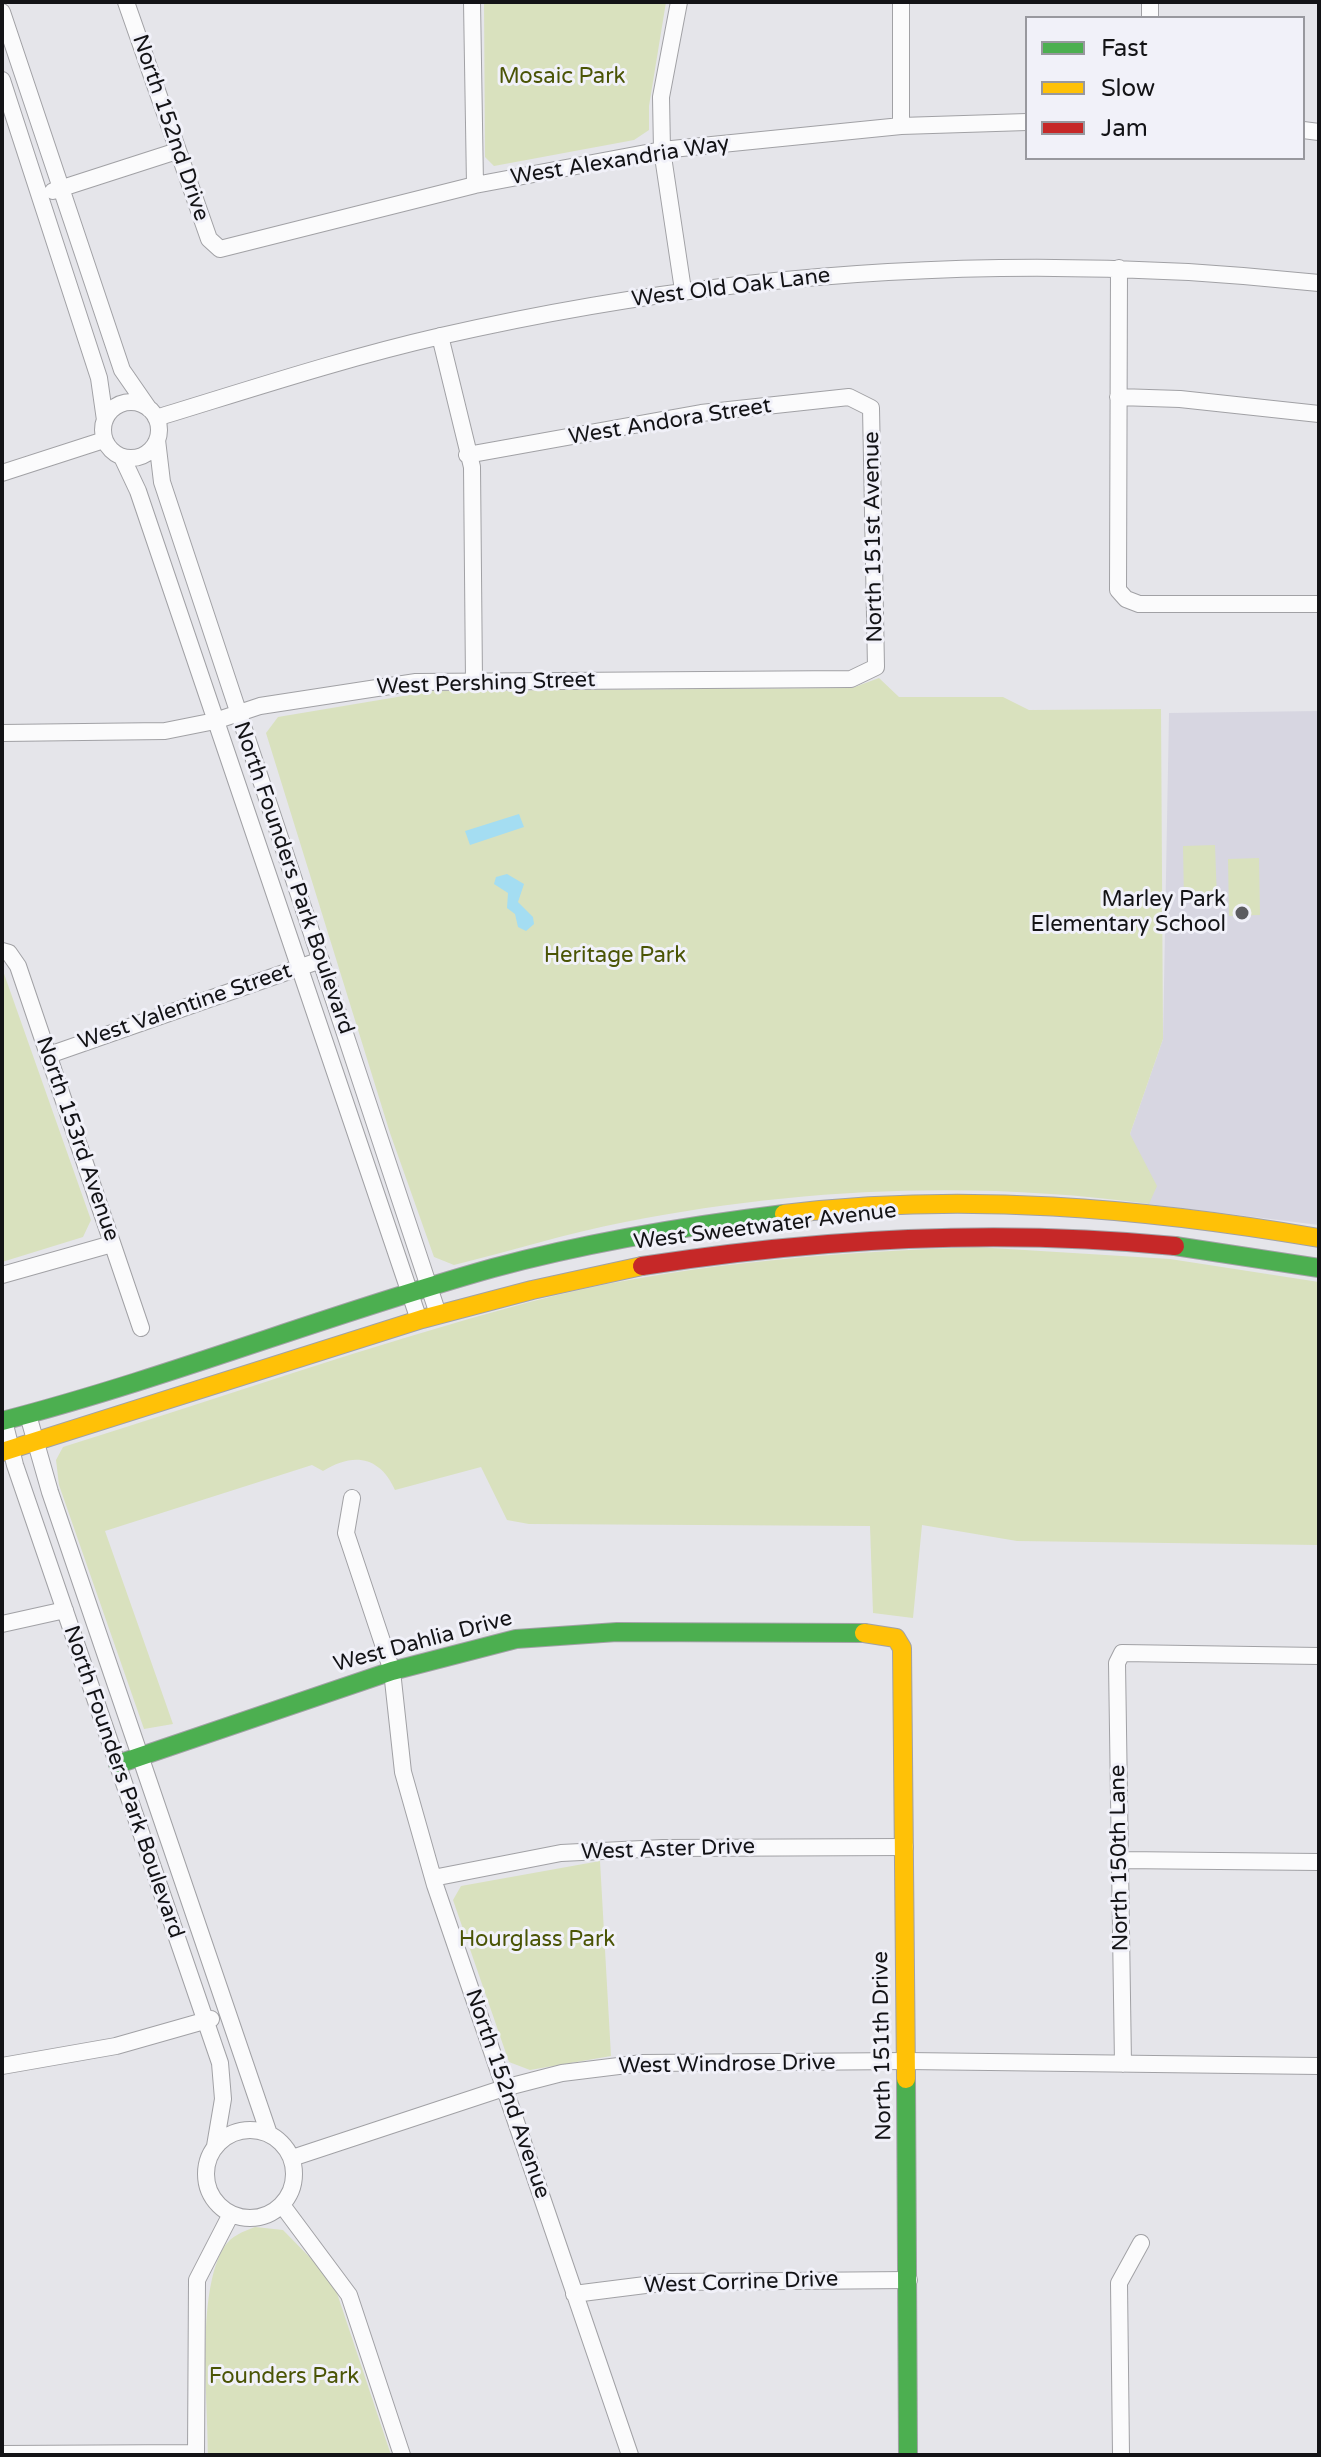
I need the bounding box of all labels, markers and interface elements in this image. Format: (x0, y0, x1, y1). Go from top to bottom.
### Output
legend (1025, 16, 1305, 160)
street label: North 152nd Drive (126, 31, 214, 225)
text: Fast (1101, 34, 1148, 63)
park label: Mosaic Park (498, 64, 626, 90)
text: Slow (1101, 74, 1155, 103)
text: Jam (1101, 114, 1148, 143)
street label: West Alexandria Way (509, 131, 731, 191)
street label: West Old Oak Lane (630, 263, 832, 313)
street label: West Andora Street (567, 393, 773, 451)
street label: North 151st Avenue (859, 431, 889, 643)
street label: West Pershing Street (376, 667, 596, 701)
street label: North Founders Park Boulevard (227, 718, 359, 1038)
place label: Marley Park Elementary School (1031, 887, 1226, 938)
marker: Marley Park Elementary School (1233, 904, 1251, 922)
park label: Heritage Park (544, 943, 686, 969)
street label: West Valentine Street (75, 958, 295, 1056)
street label: North 153rd Avenue (30, 1033, 124, 1245)
street label: West Sweetwater Avenue (632, 1198, 898, 1256)
street label: West Dahlia Drive (331, 1605, 515, 1679)
street label: North Founders Park Boulevard (57, 1622, 189, 1942)
street label: North 150th Lane (1105, 1765, 1135, 1951)
street label: West Aster Drive (580, 1834, 756, 1866)
park label: Hourglass Park (459, 1927, 615, 1953)
street label: North 151th Drive (868, 1951, 898, 2141)
street label: North 152nd Avenue (459, 1986, 555, 2202)
street label: West Windrose Drive (618, 2050, 836, 2080)
street label: West Corrine Drive (643, 2266, 839, 2300)
park label: Founders Park (209, 2364, 359, 2390)

